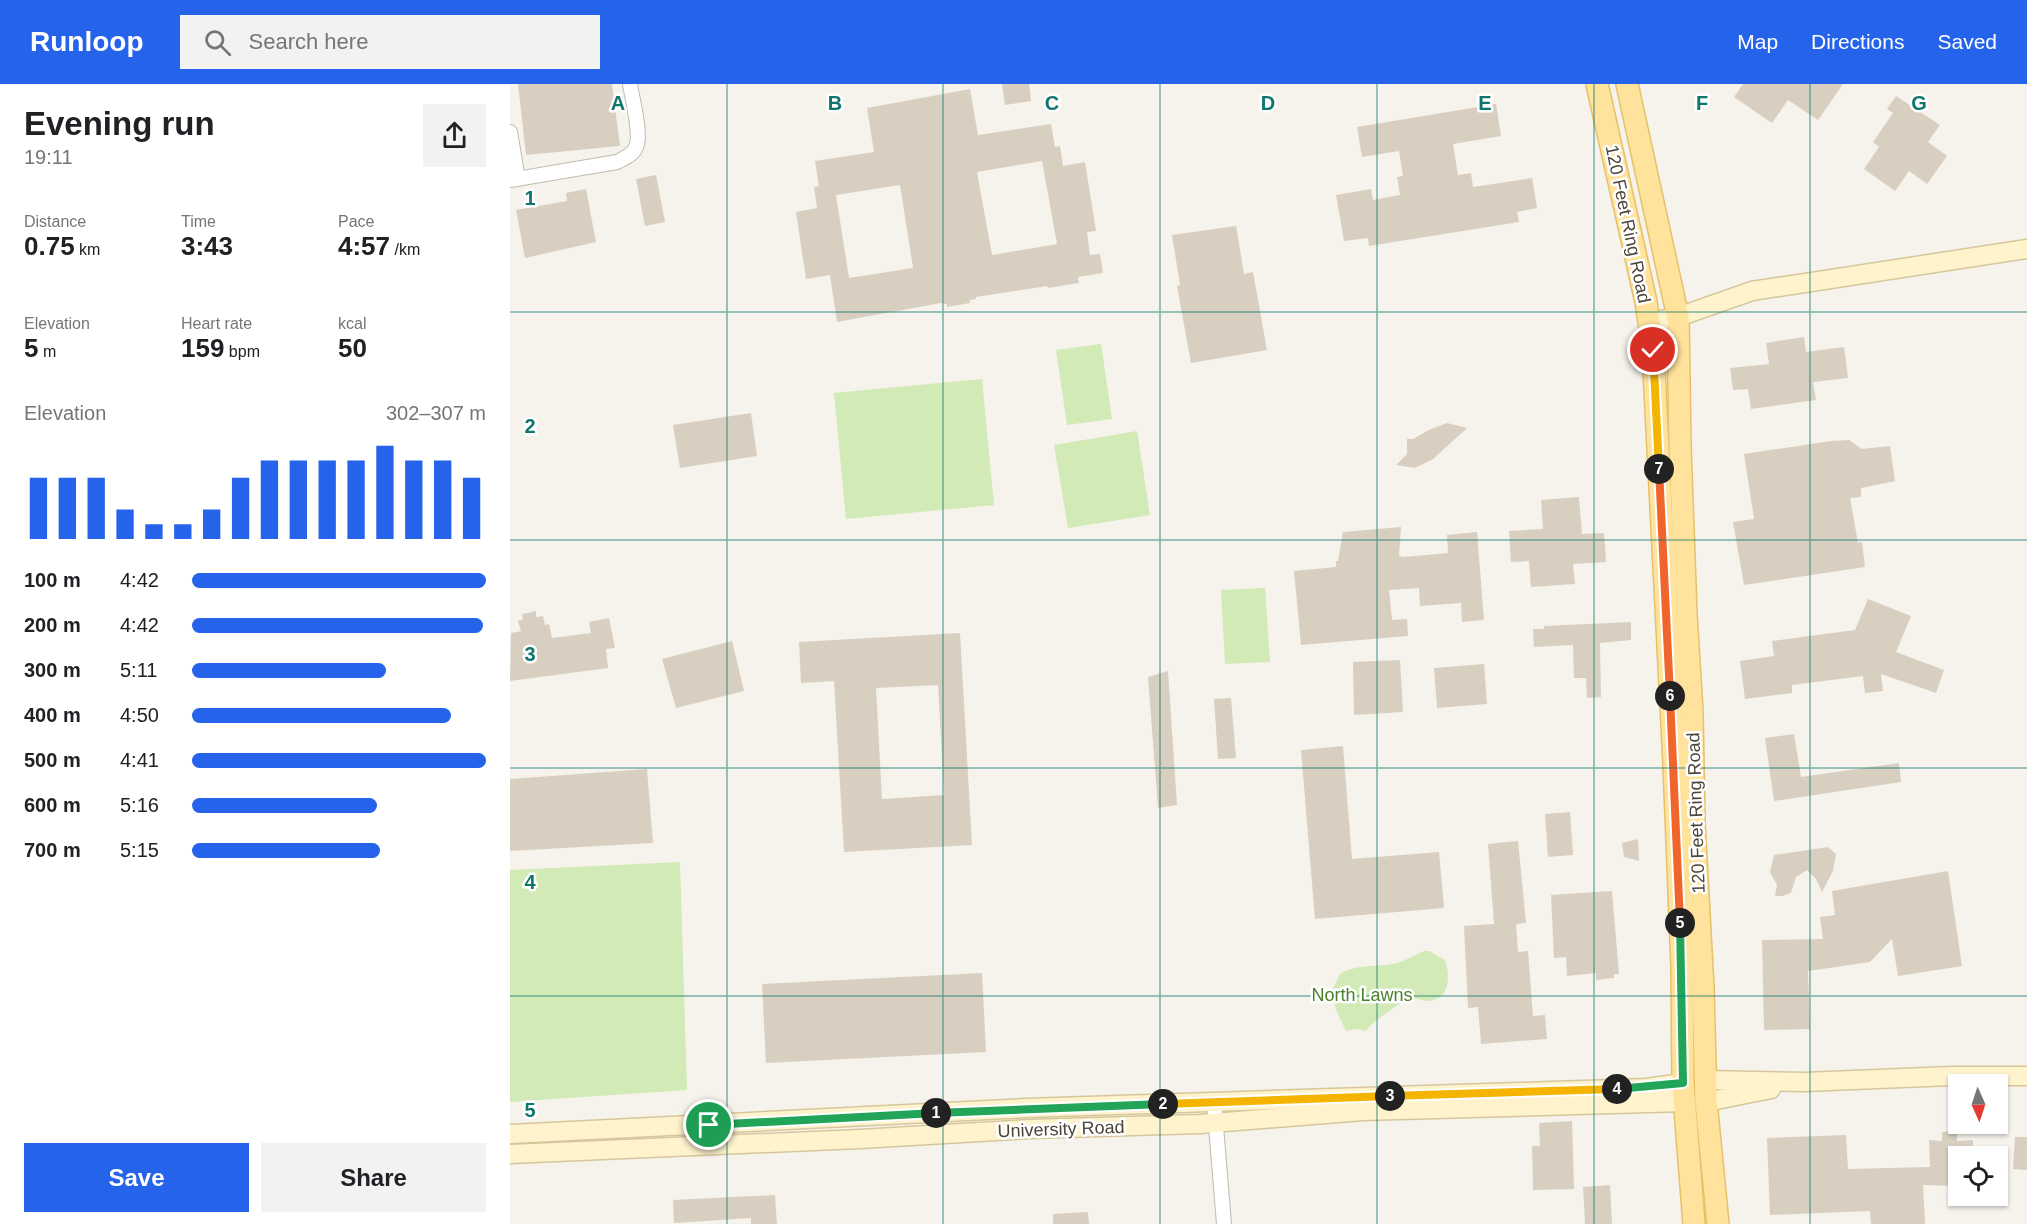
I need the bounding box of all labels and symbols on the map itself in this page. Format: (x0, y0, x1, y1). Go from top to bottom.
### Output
text: A (611, 92, 625, 114)
text: B (828, 92, 842, 114)
text: C (1045, 92, 1059, 114)
text: D (1261, 92, 1275, 114)
text: E (1478, 92, 1492, 114)
text: F (1696, 92, 1708, 114)
text: G (1911, 92, 1927, 114)
street label: 120 Feet Ring Road (1601, 143, 1655, 305)
text: 1 (524, 187, 536, 209)
pin (1627, 324, 1678, 375)
text: 2 (524, 415, 536, 437)
pin: 7 (1644, 454, 1674, 484)
text: 3 (524, 643, 536, 665)
pin: 6 (1655, 681, 1685, 711)
street label: 120 Feet Ring Road (1683, 732, 1709, 894)
text: 4 (524, 871, 536, 893)
pin: 5 (1665, 908, 1695, 938)
park label: North Lawns (1311, 985, 1413, 1005)
pin: 4 (1602, 1074, 1632, 1104)
north arrow (1948, 1074, 2008, 1134)
pin: 3 (1375, 1081, 1405, 1111)
pin: 2 (1148, 1089, 1178, 1119)
pin: 1 (921, 1098, 951, 1128)
text: 5 (524, 1099, 536, 1121)
pin (683, 1099, 734, 1150)
street label: University Road (997, 1117, 1125, 1141)

